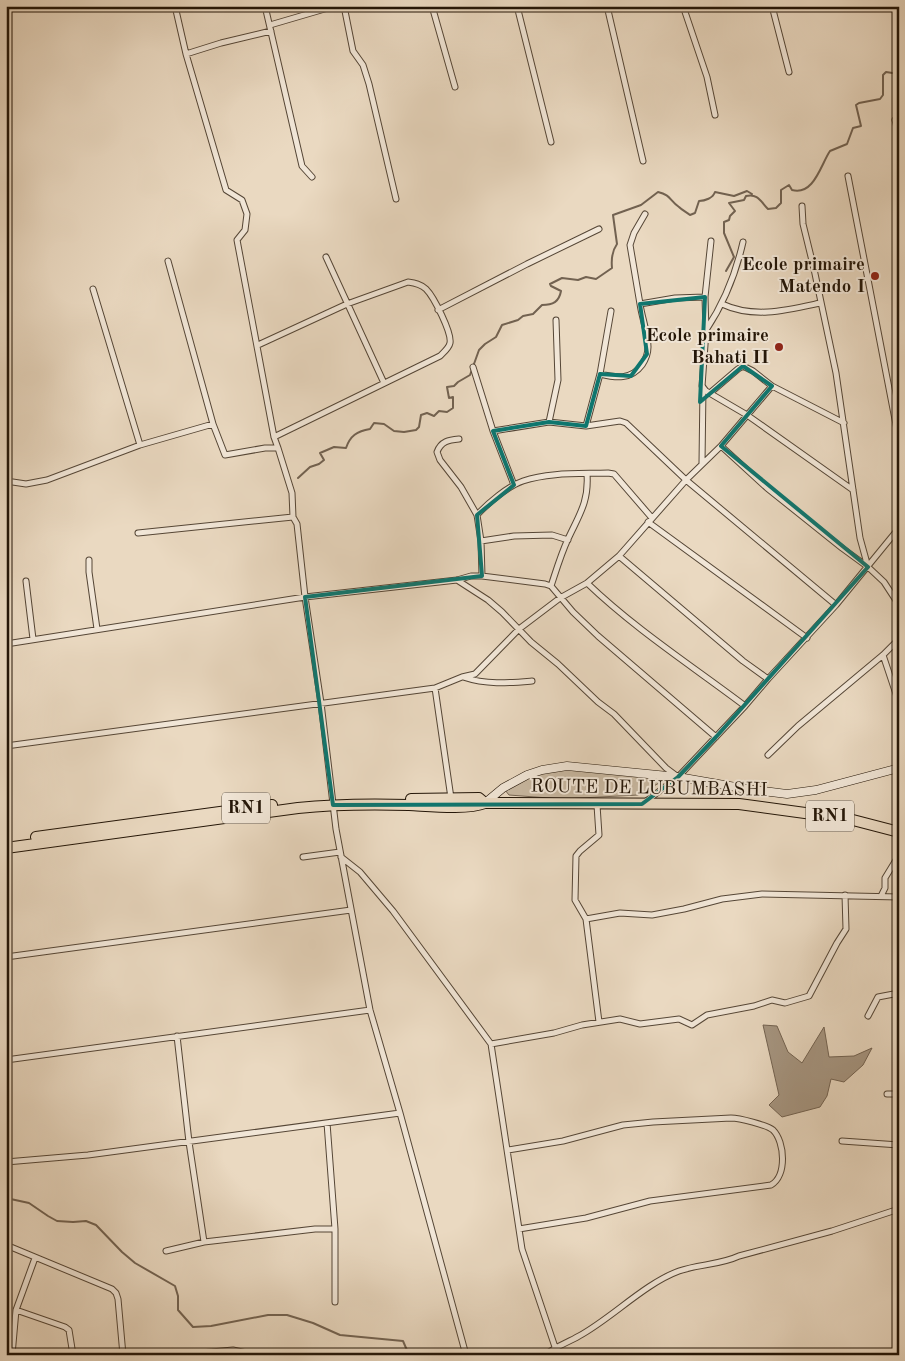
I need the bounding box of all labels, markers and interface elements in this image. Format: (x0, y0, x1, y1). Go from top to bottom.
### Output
place label: Ecole primaire Matendo I (741, 256, 865, 297)
marker: Ecole primaire Matendo I (869, 270, 881, 282)
place label: Ecole primaire Bahati II (645, 327, 769, 368)
marker: Ecole primaire Bahati II (773, 341, 785, 353)
street label: ROUTE DE LUBUMBASHI (530, 777, 768, 801)
road number: RN1 (222, 792, 270, 824)
road number: RN1 (806, 800, 854, 831)

